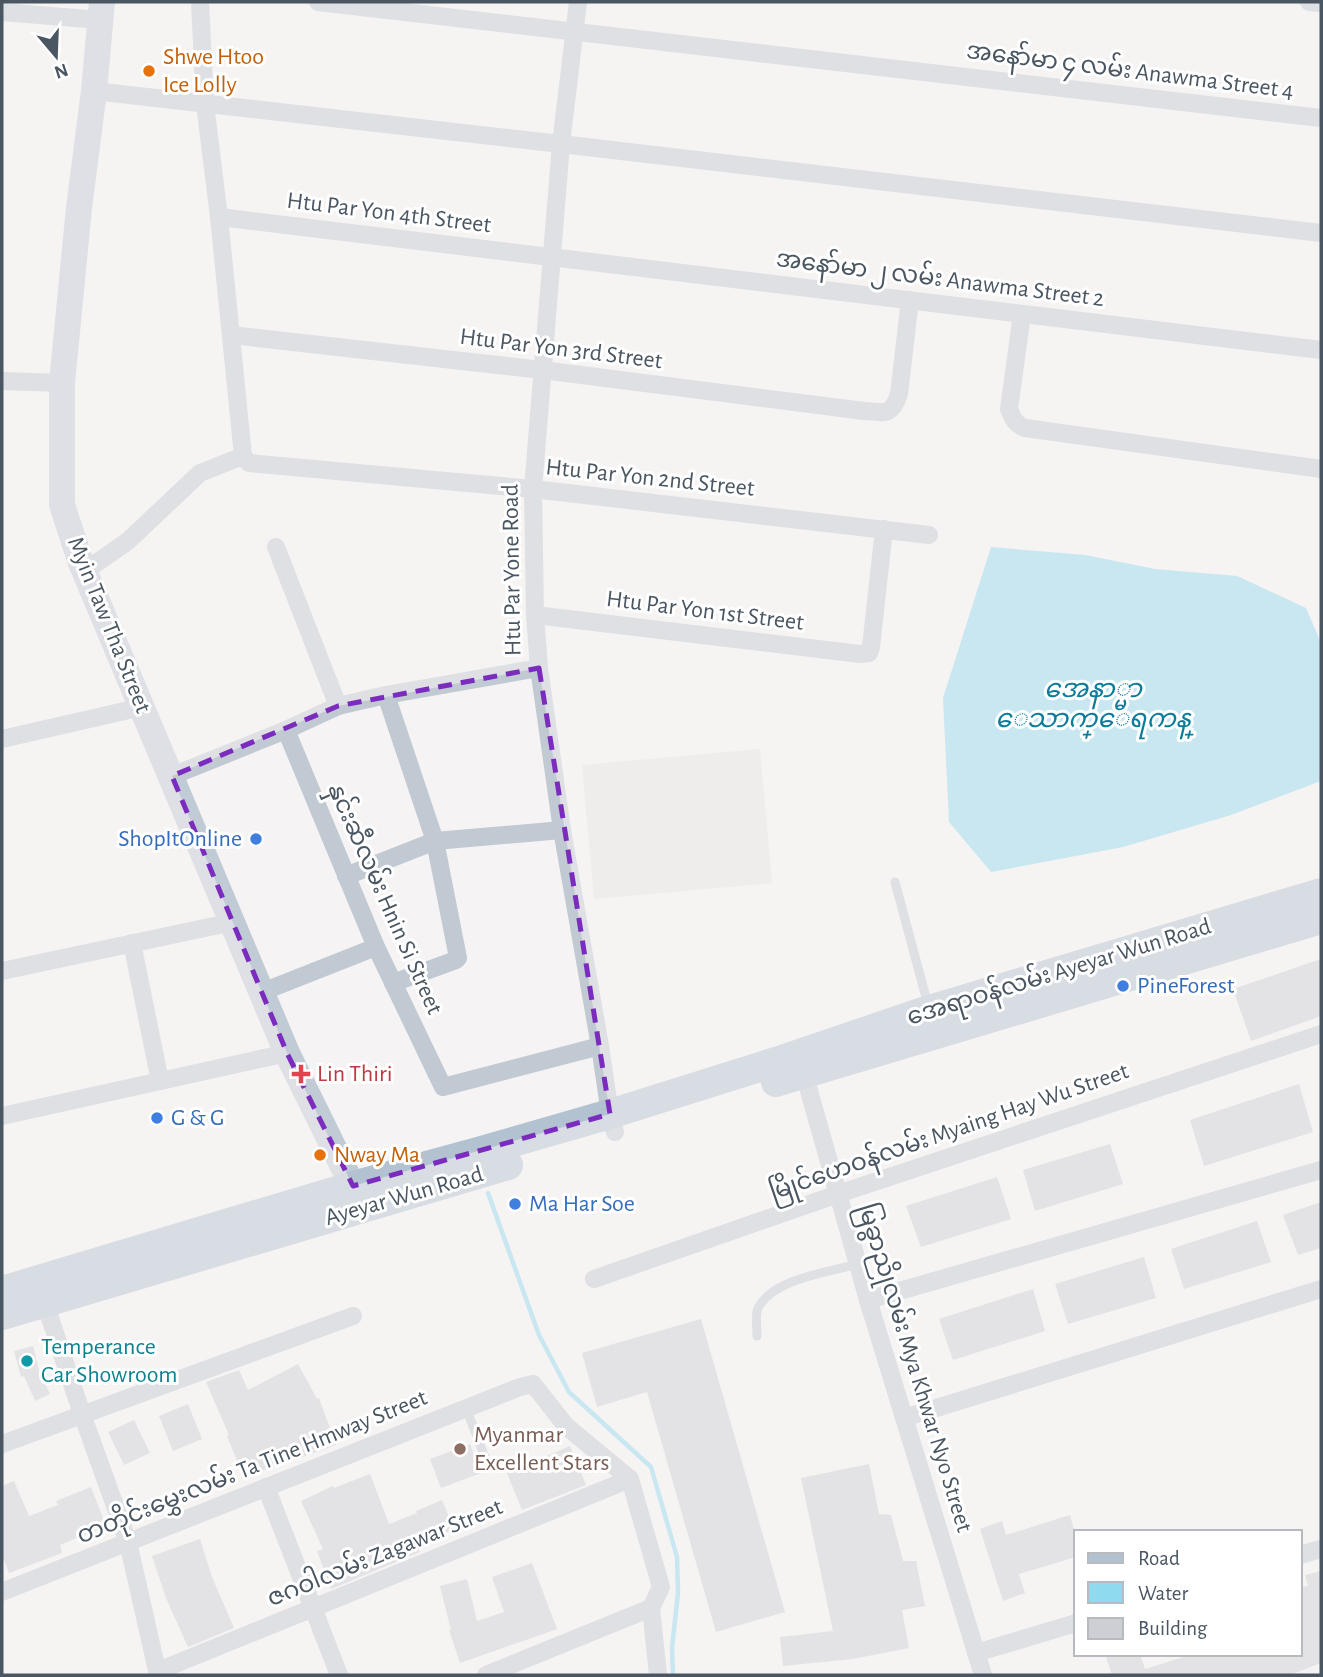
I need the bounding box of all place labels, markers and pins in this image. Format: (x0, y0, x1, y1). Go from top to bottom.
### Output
place label: Shwe Htoo Ice Lolly (163, 45, 264, 97)
marker: Shwe Htoo Ice Lolly (141, 63, 157, 79)
place label: ShopItOnline (118, 827, 242, 851)
marker: ShopItOnline (248, 831, 264, 847)
place label: PineForest (1137, 974, 1235, 998)
marker: PineForest (1115, 978, 1131, 994)
place label: Lin Thiri (317, 1062, 393, 1086)
marker: Lin Thiri (291, 1064, 311, 1084)
place label: G & G (171, 1106, 224, 1130)
marker: G & G (149, 1110, 165, 1126)
place label: Nway Ma (334, 1143, 420, 1167)
marker: Nway Ma (312, 1147, 328, 1163)
place label: Ma Har Soe (529, 1192, 635, 1216)
marker: Ma Har Soe (507, 1196, 523, 1212)
place label: Temperance Car Showroom (41, 1335, 178, 1387)
marker: Temperance Car Showroom (19, 1353, 35, 1369)
place label: Myanmar Excellent Stars (474, 1423, 609, 1475)
marker: Myanmar Excellent Stars (452, 1441, 468, 1457)

